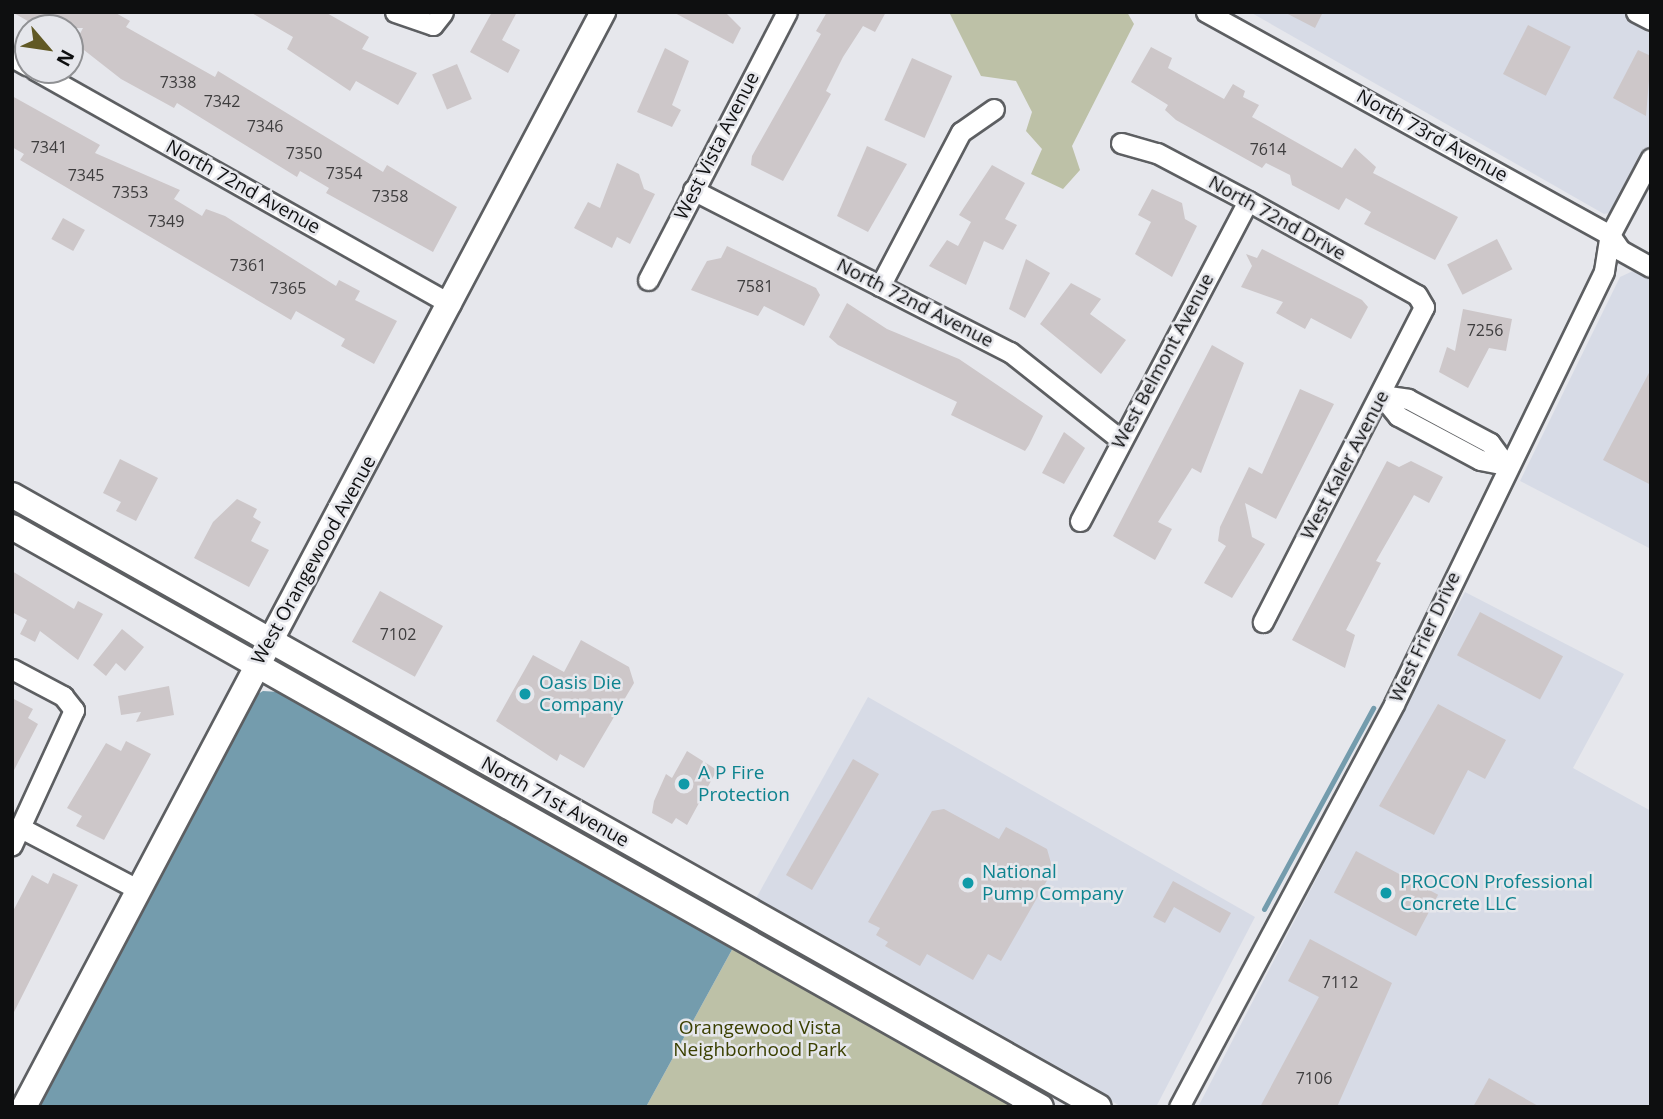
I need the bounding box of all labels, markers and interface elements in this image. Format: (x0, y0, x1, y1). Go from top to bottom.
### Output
north arrow (14, 14, 84, 84)
text: N (51, 45, 81, 71)
street label: West Vista Avenue (670, 68, 764, 224)
house number: 7338 (160, 72, 196, 92)
street label: North 73rd Avenue (1353, 85, 1511, 187)
house number: 7342 (204, 91, 240, 111)
house number: 7346 (247, 116, 283, 136)
street label: North 72nd Avenue (162, 135, 324, 239)
house number: 7341 (31, 137, 67, 157)
house number: 7614 (1250, 139, 1286, 159)
house number: 7350 (286, 143, 322, 163)
house number: 7354 (326, 163, 362, 183)
house number: 7345 (68, 165, 104, 185)
street label: North 72nd Drive (1204, 171, 1350, 265)
house number: 7353 (112, 182, 148, 202)
house number: 7358 (372, 186, 408, 206)
house number: 7349 (148, 211, 184, 231)
street label: North 72nd Avenue (833, 254, 997, 352)
house number: 7361 (230, 255, 266, 275)
street label: West Belmont Avenue (1107, 269, 1219, 453)
house number: 7581 (737, 276, 773, 296)
house number: 7365 (270, 278, 306, 298)
house number: 7256 (1467, 320, 1503, 340)
street label: West Kaler Avenue (1296, 387, 1394, 543)
street label: West Orangewood Avenue (247, 452, 381, 668)
street label: West Frier Drive (1385, 568, 1465, 706)
house number: 7102 (380, 624, 416, 644)
place label: Oasis Die Company (539, 672, 623, 716)
marker: Oasis Die Company (517, 686, 533, 702)
street label: North 71st Avenue (477, 752, 633, 852)
place label: A P Fire Protection (698, 762, 790, 806)
marker: A P Fire Protection (676, 776, 692, 792)
place label: National Pump Company (982, 861, 1124, 905)
place label: PROCON Professional Concrete LLC (1400, 871, 1593, 915)
marker: National Pump Company (960, 875, 976, 891)
marker: PROCON Professional Concrete LLC (1378, 885, 1394, 901)
house number: 7112 (1322, 972, 1358, 992)
park label: Orangewood Vista Neighborhood Park (673, 1017, 847, 1061)
house number: 7106 (1296, 1068, 1332, 1088)

